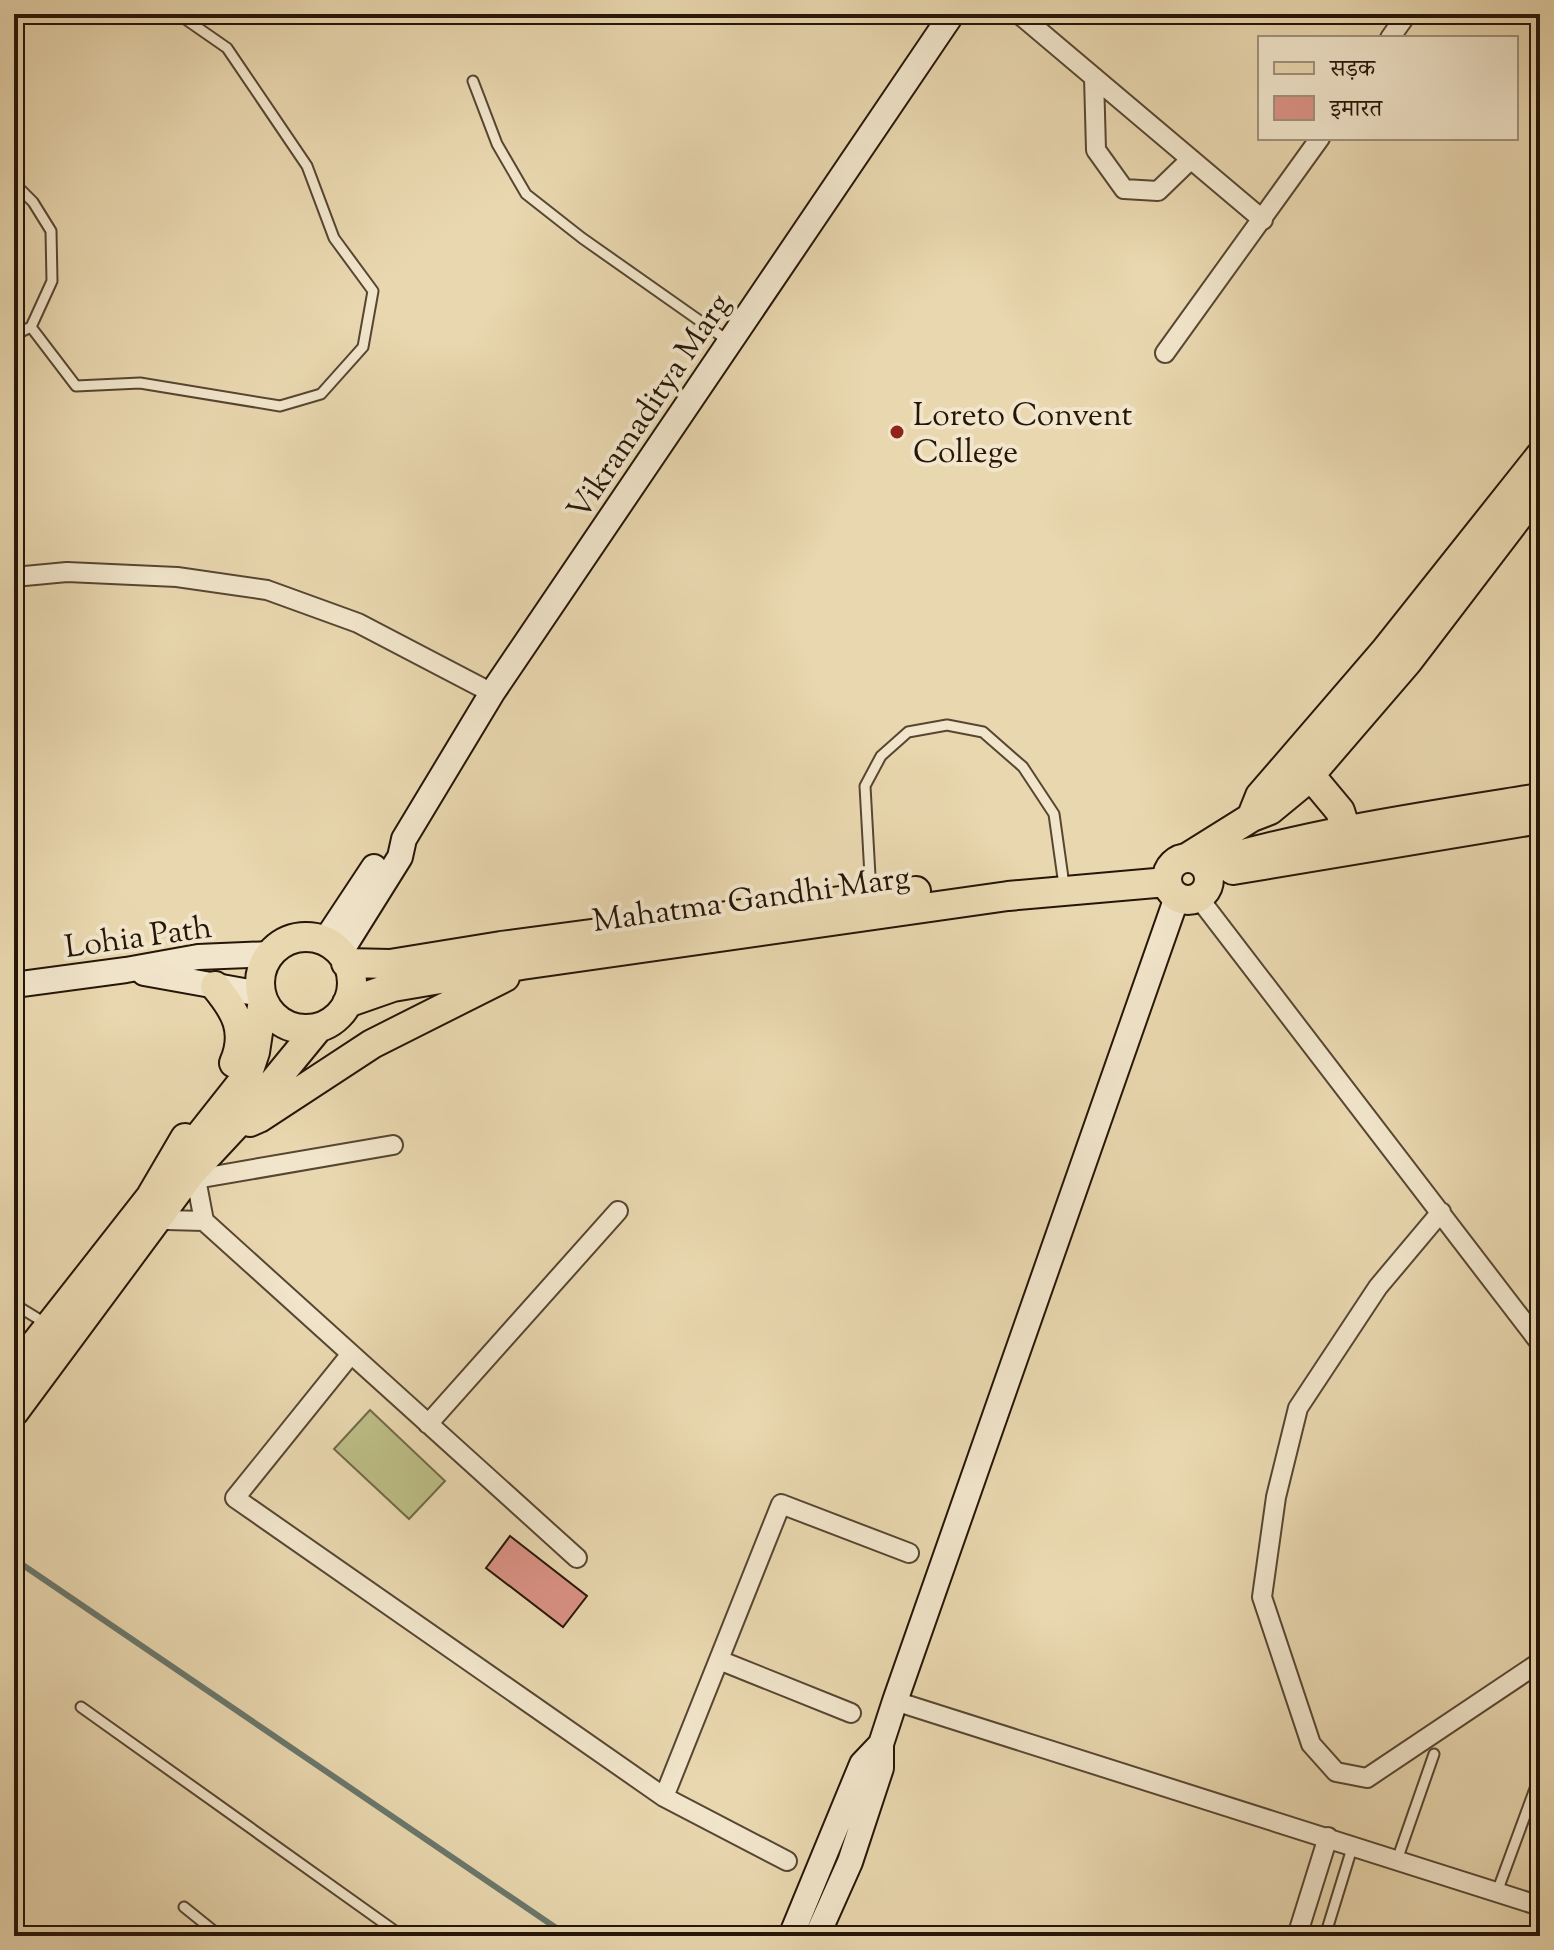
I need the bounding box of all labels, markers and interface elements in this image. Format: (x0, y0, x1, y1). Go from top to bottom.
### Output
legend (1258, 36, 1518, 140)
text: सड़क (1329, 53, 1377, 87)
text: इमारत (1329, 93, 1383, 127)
street label: Vikramaditya Marg (558, 285, 743, 530)
place label: Loreto Convent College (913, 394, 1133, 477)
marker: Loreto Convent College (888, 423, 906, 441)
street label: Mahatma Gandhi Marg (590, 856, 913, 946)
street label: Lohia Path (62, 906, 215, 972)

